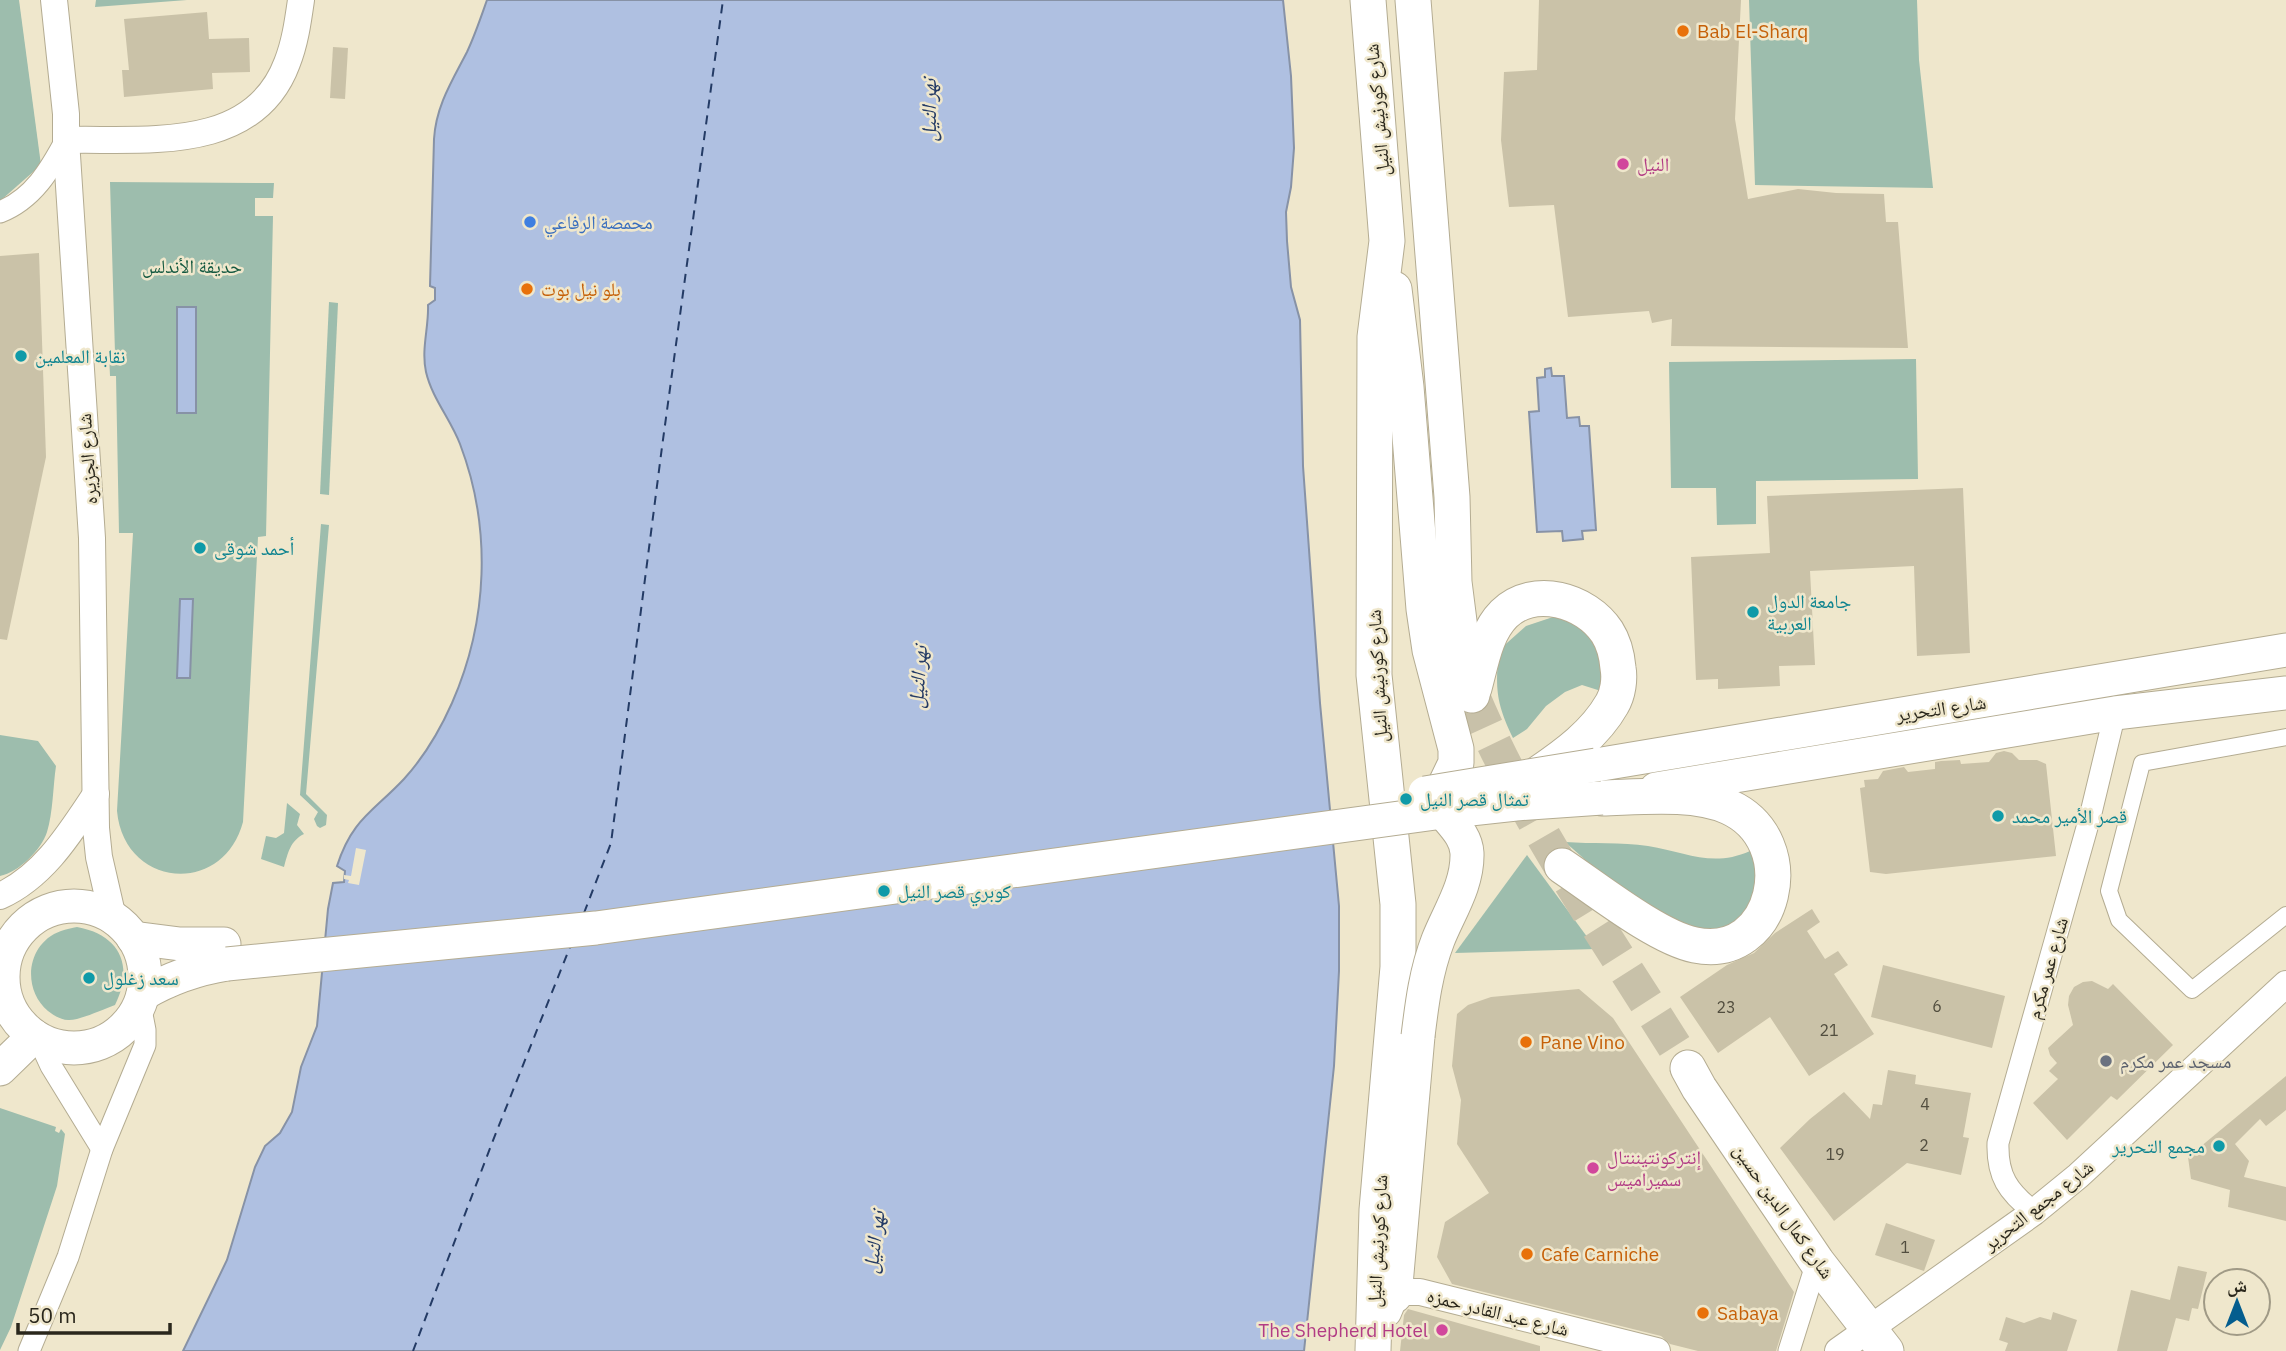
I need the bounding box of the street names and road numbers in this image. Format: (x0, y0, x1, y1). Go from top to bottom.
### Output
street label: شارع كورنيش النيل (1359, 43, 1395, 177)
street label: شارع الجزيره (72, 413, 102, 505)
street label: شارع كورنيش النيل (1362, 609, 1392, 743)
street label: شارع التحرير (1894, 690, 1987, 726)
street label: شارع عمر مكرم (2021, 914, 2075, 1022)
street label: شارع كمال الدين حسين (1728, 1139, 1840, 1283)
street label: شارع مجمع التحرير (1977, 1155, 2098, 1257)
street label: شارع كورنيش النيل (1362, 1174, 1392, 1308)
street label: شارع عبد القادر حمزه (1425, 1283, 1571, 1341)

